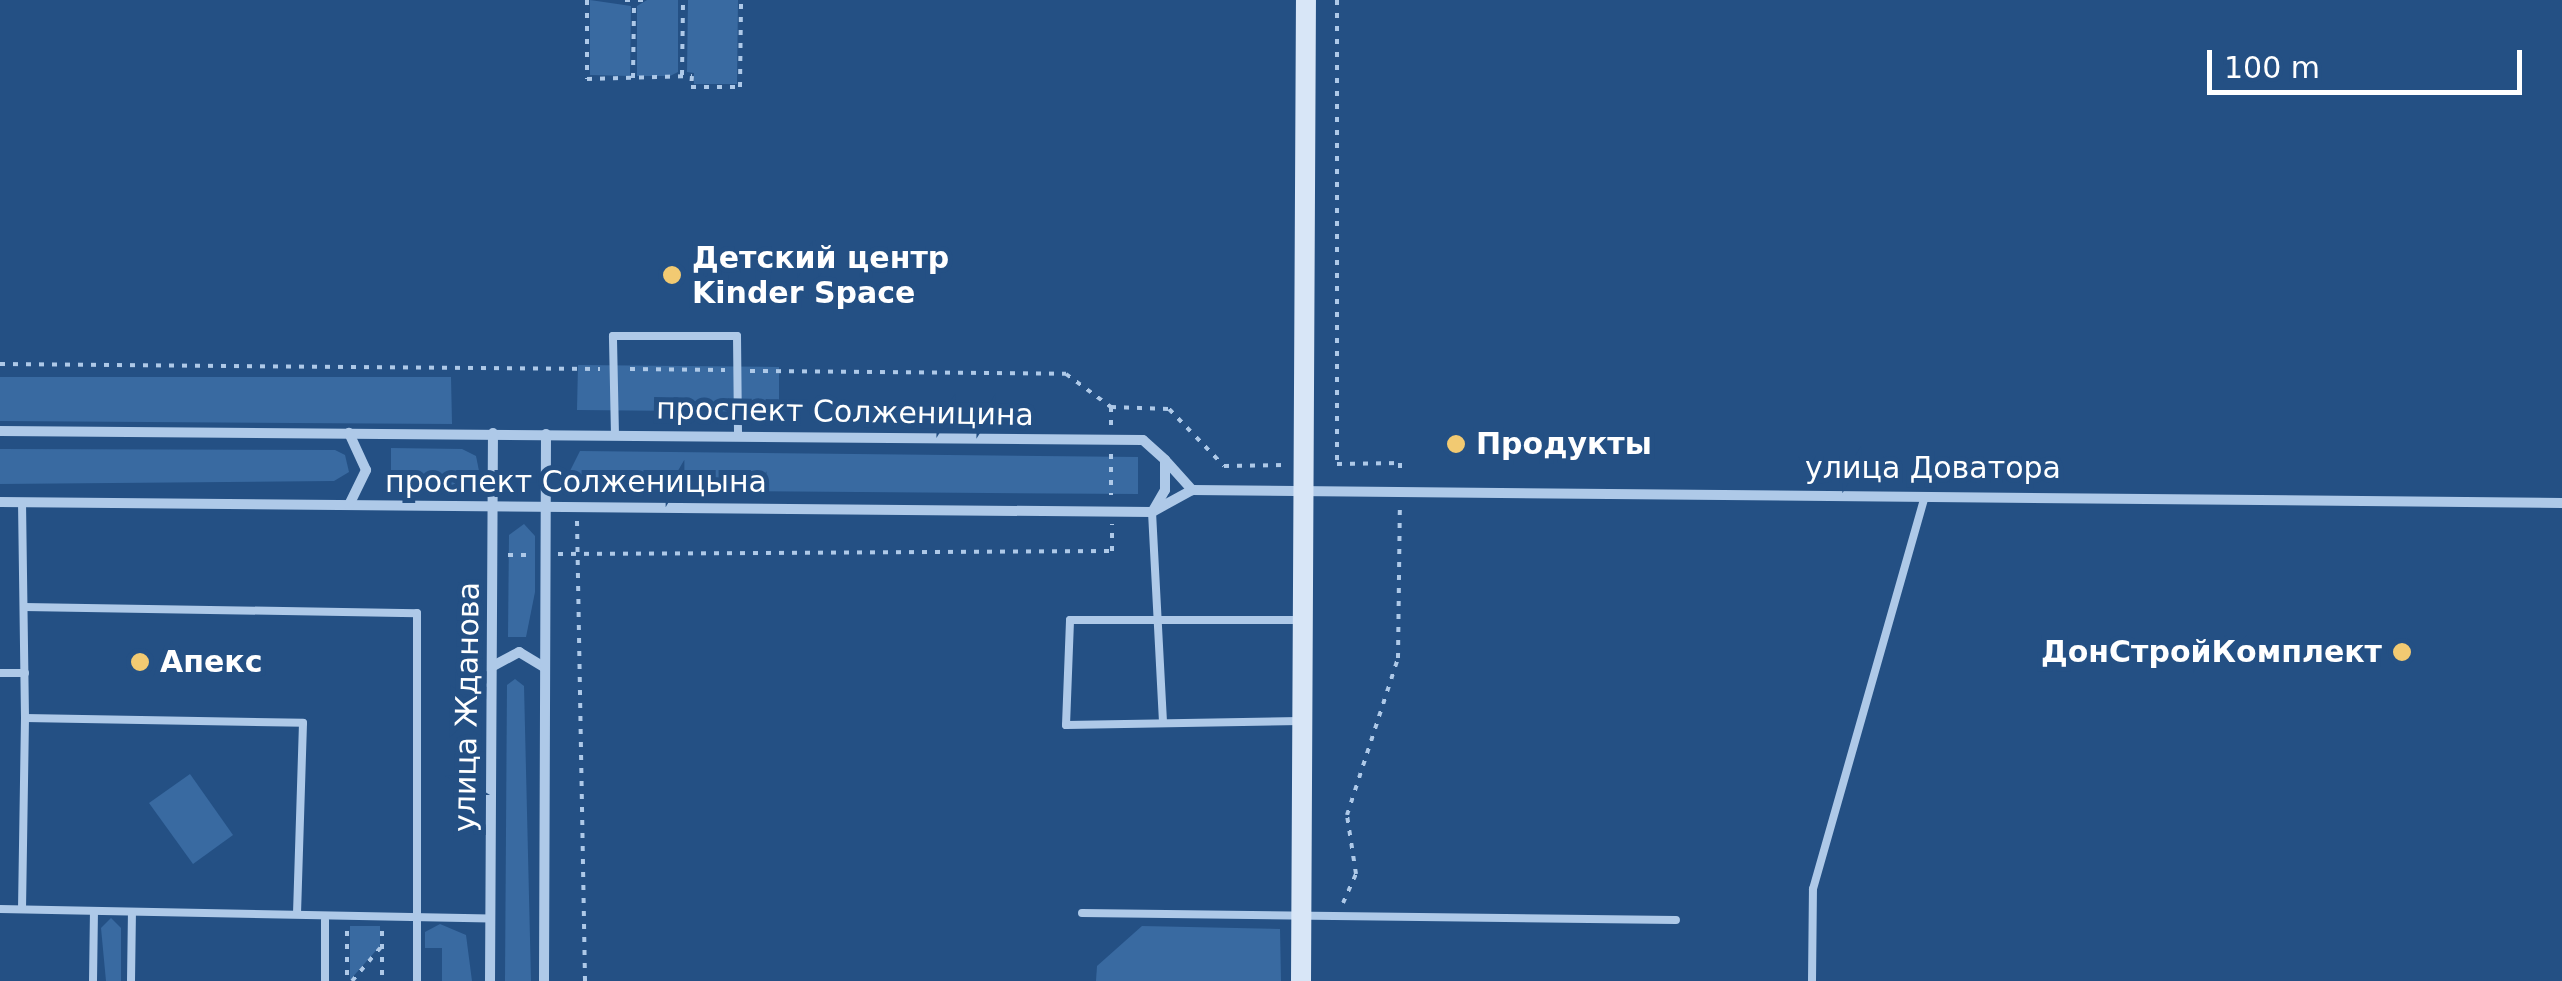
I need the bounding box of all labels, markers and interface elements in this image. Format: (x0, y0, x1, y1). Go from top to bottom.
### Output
scale bar (2212, 30, 2527, 92)
text: 100 m (2224, 50, 2320, 85)
place label: Детский центр Kinder Space (692, 240, 949, 310)
marker: Детский центр Kinder Space (661, 264, 683, 286)
street label: проспект Солженицина (656, 391, 1034, 433)
place label: Продукты (1476, 426, 1652, 462)
marker: Продукты (1445, 433, 1467, 455)
street label: улица Доватора (1805, 450, 2061, 486)
street label: проспект Солженицына (385, 464, 767, 500)
street label: улица Жданова (447, 582, 487, 832)
place label: ДонСтройКомплект (2041, 634, 2382, 670)
marker: ДонСтройКомплект (2391, 641, 2413, 663)
place label: Апекс (160, 644, 262, 680)
marker: Апекс (129, 651, 151, 673)

